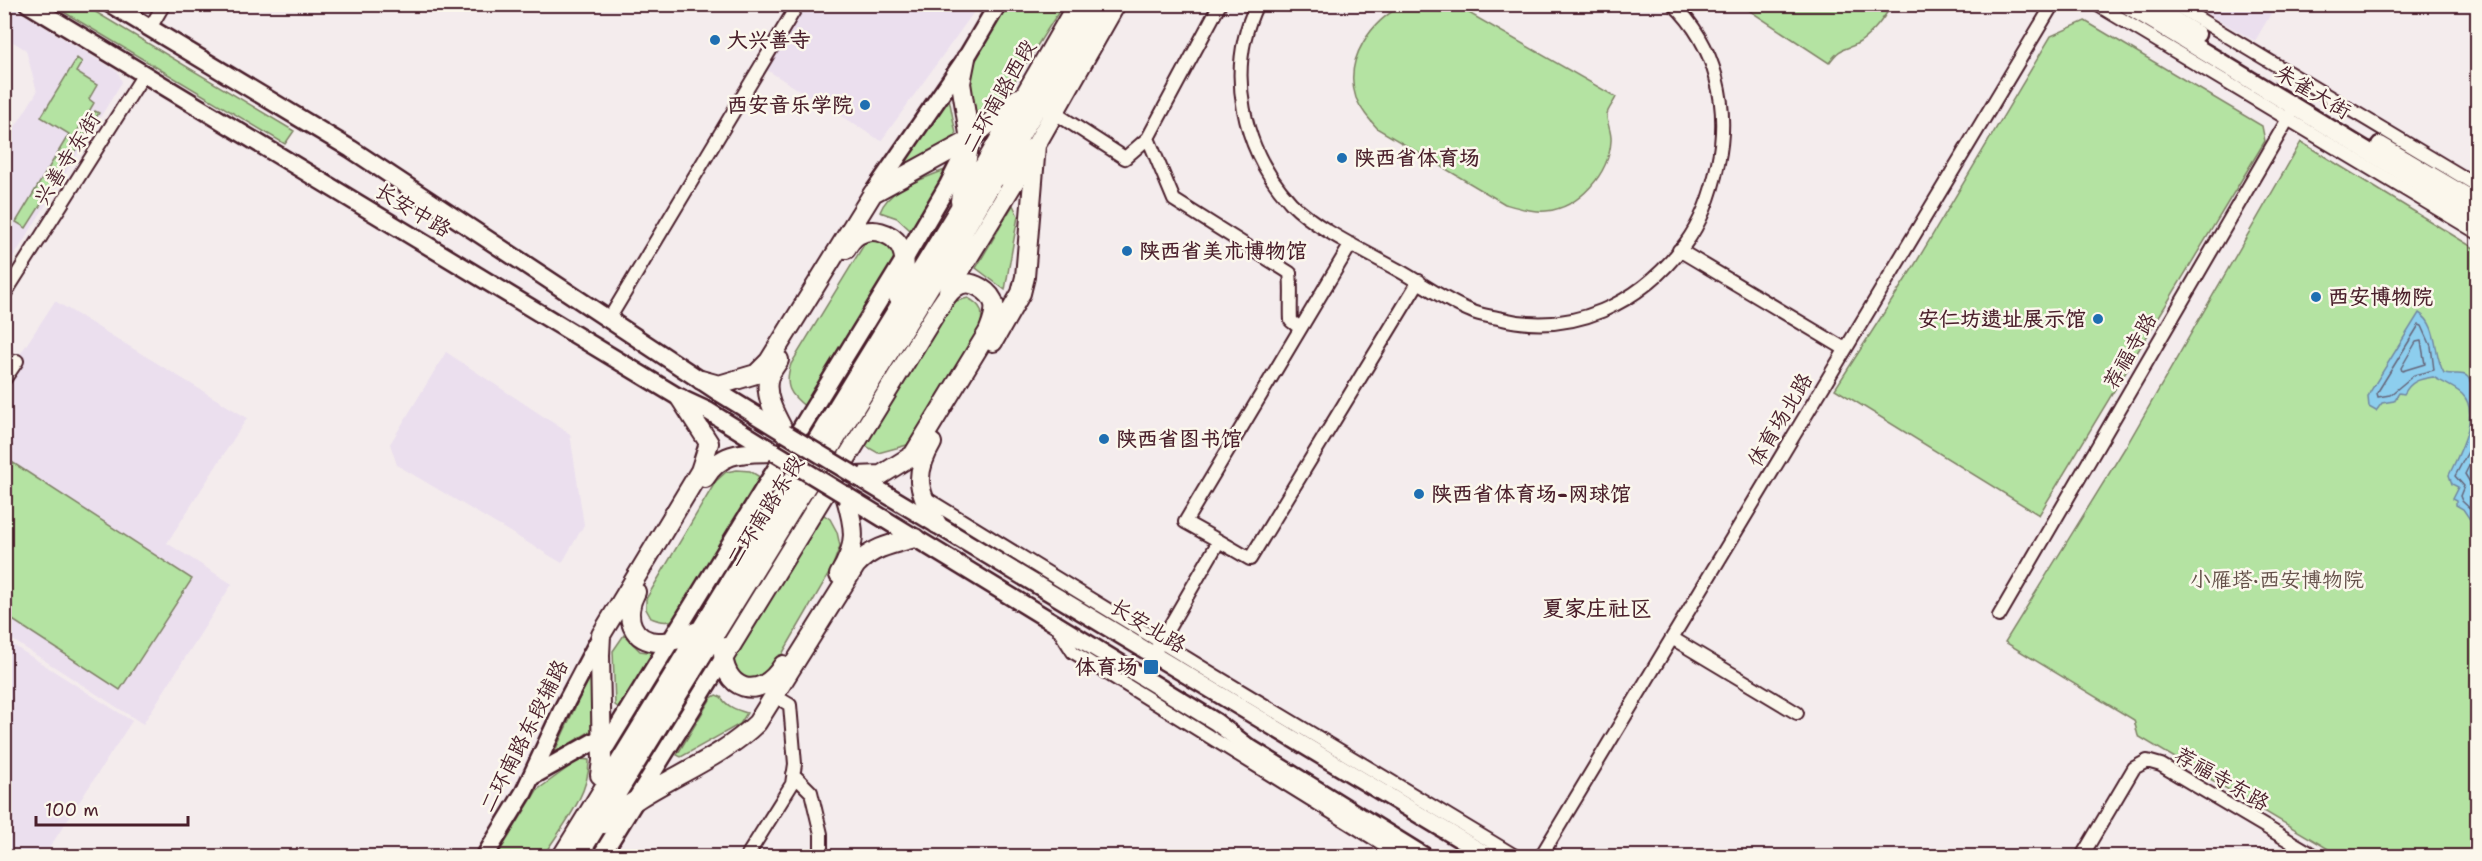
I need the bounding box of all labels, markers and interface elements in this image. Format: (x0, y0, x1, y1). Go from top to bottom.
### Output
place label: 大兴善寺 (727, 26, 811, 54)
marker: 大兴善寺 (708, 33, 722, 47)
street label: 二环南路西段 (955, 34, 1043, 158)
street label: 朱雀大街 (2270, 58, 2356, 126)
place label: 西安音乐学院 (727, 91, 853, 119)
marker: 西安音乐学院 (858, 98, 872, 112)
street label: 兴善寺东街 (27, 107, 107, 211)
place label: 陕西省体育场 (1354, 144, 1480, 172)
marker: 陕西省体育场 (1335, 151, 1349, 165)
street label: 长安中路 (370, 176, 456, 244)
place label: 陕西省美术博物馆 (1139, 237, 1307, 265)
marker: 陕西省美术博物馆 (1120, 244, 1134, 258)
place label: 西安博物院 (2328, 283, 2433, 311)
marker: 西安博物院 (2309, 290, 2323, 304)
place label: 安仁坊遗址展示馆 (1918, 305, 2086, 333)
street label: 荐福寺路 (2097, 308, 2163, 394)
marker: 安仁坊遗址展示馆 (2091, 312, 2105, 326)
street label: 体育场北路 (1741, 368, 1819, 472)
place label: 陕西省图书馆 (1116, 425, 1242, 453)
marker: 陕西省图书馆 (1097, 432, 1111, 446)
street label: 二环南路东段 (720, 450, 810, 572)
place label: 陕西省体育场-网球馆 (1431, 480, 1631, 508)
marker: 陕西省体育场-网球馆 (1412, 487, 1426, 501)
park label: 小雁塔·西安博物院 (2190, 566, 2364, 594)
street label: 长安北路 (1105, 592, 1191, 660)
district label: 夏家庄社区 (1542, 594, 1652, 623)
place label: 体育场 (1075, 653, 1138, 681)
street label: 二环南路东段辅路 (473, 655, 575, 817)
marker: 体育场 (1142, 658, 1160, 676)
street label: 荐福寺东路 (2170, 741, 2274, 817)
scale bar (36, 789, 188, 827)
text: 100 m (45, 798, 99, 822)

